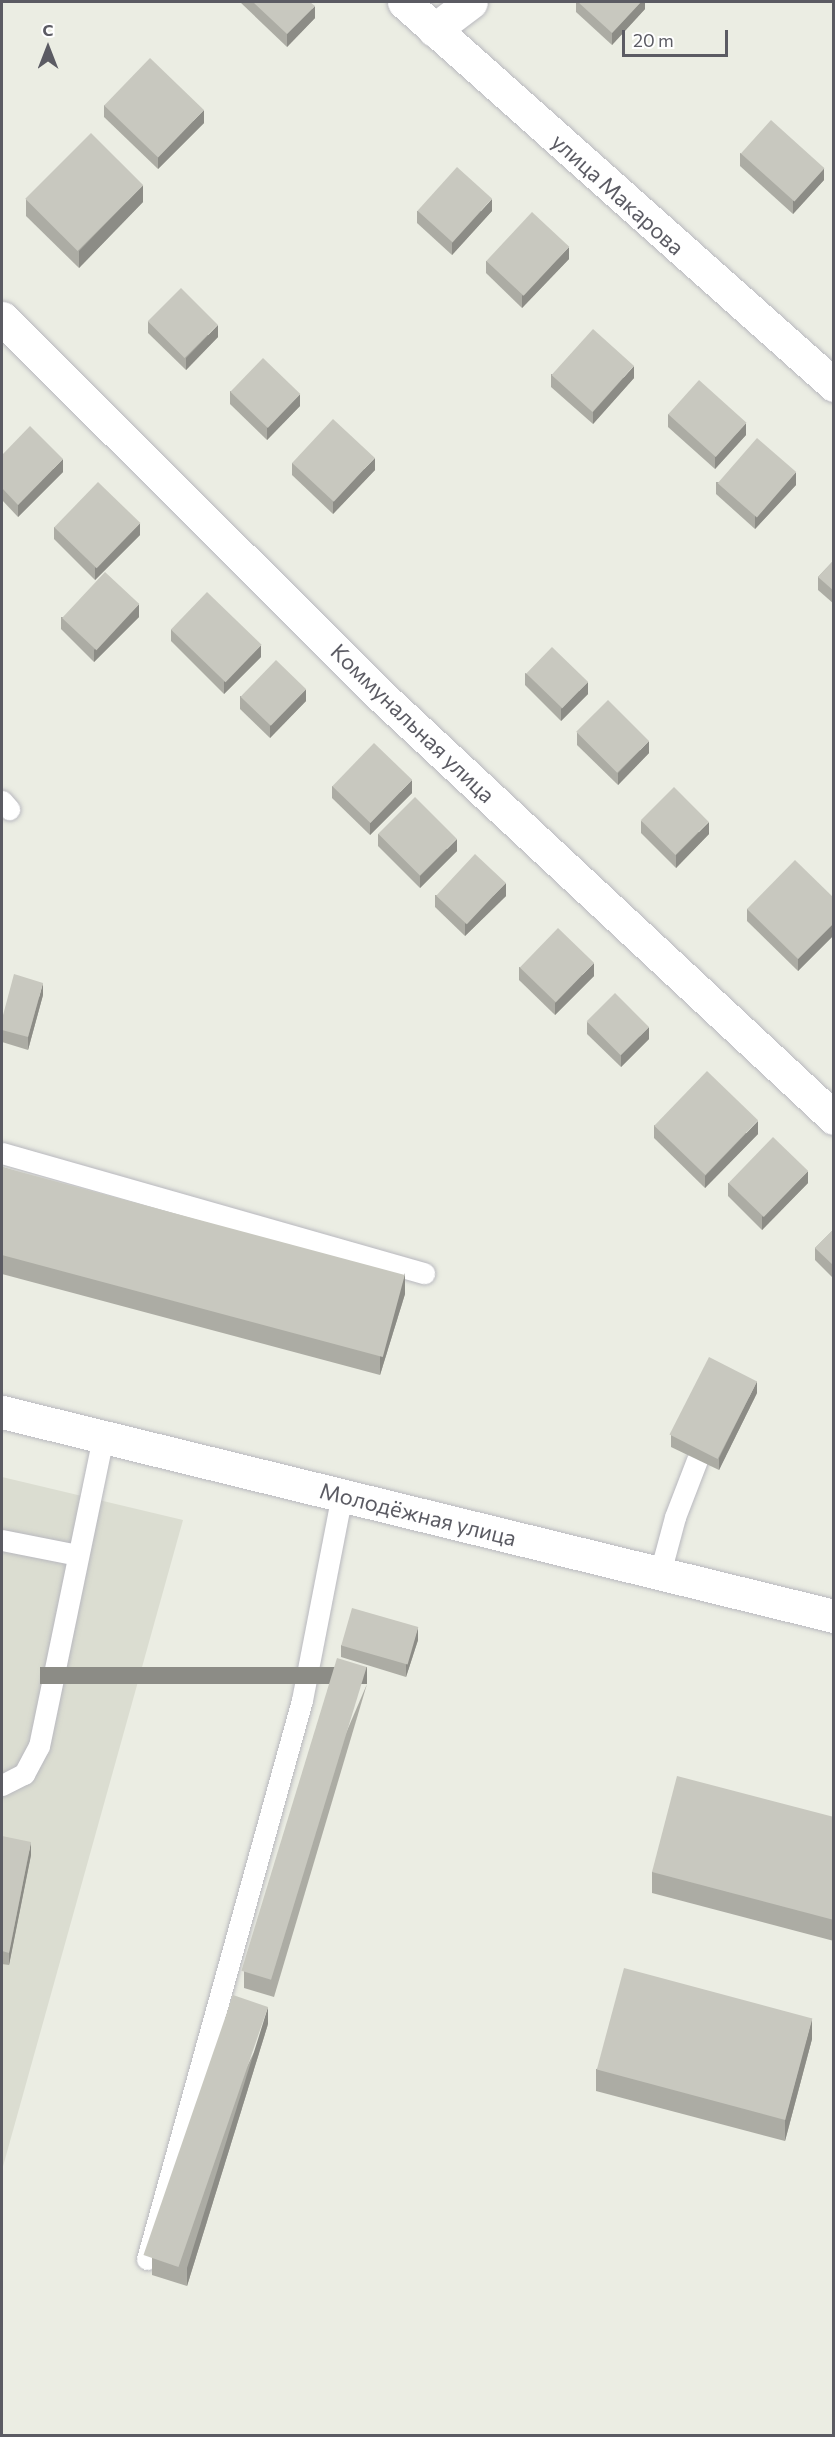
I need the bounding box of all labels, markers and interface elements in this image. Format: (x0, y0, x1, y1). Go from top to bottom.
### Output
north arrow (18, 18, 78, 78)
scale bar (625, 18, 732, 56)
text: С (43, 20, 53, 39)
text: 20 m (633, 29, 674, 51)
street label: улица Макарова (546, 128, 690, 260)
street label: Коммунальная улица (326, 638, 500, 808)
street label: Молодёжная улица (317, 1477, 519, 1551)

